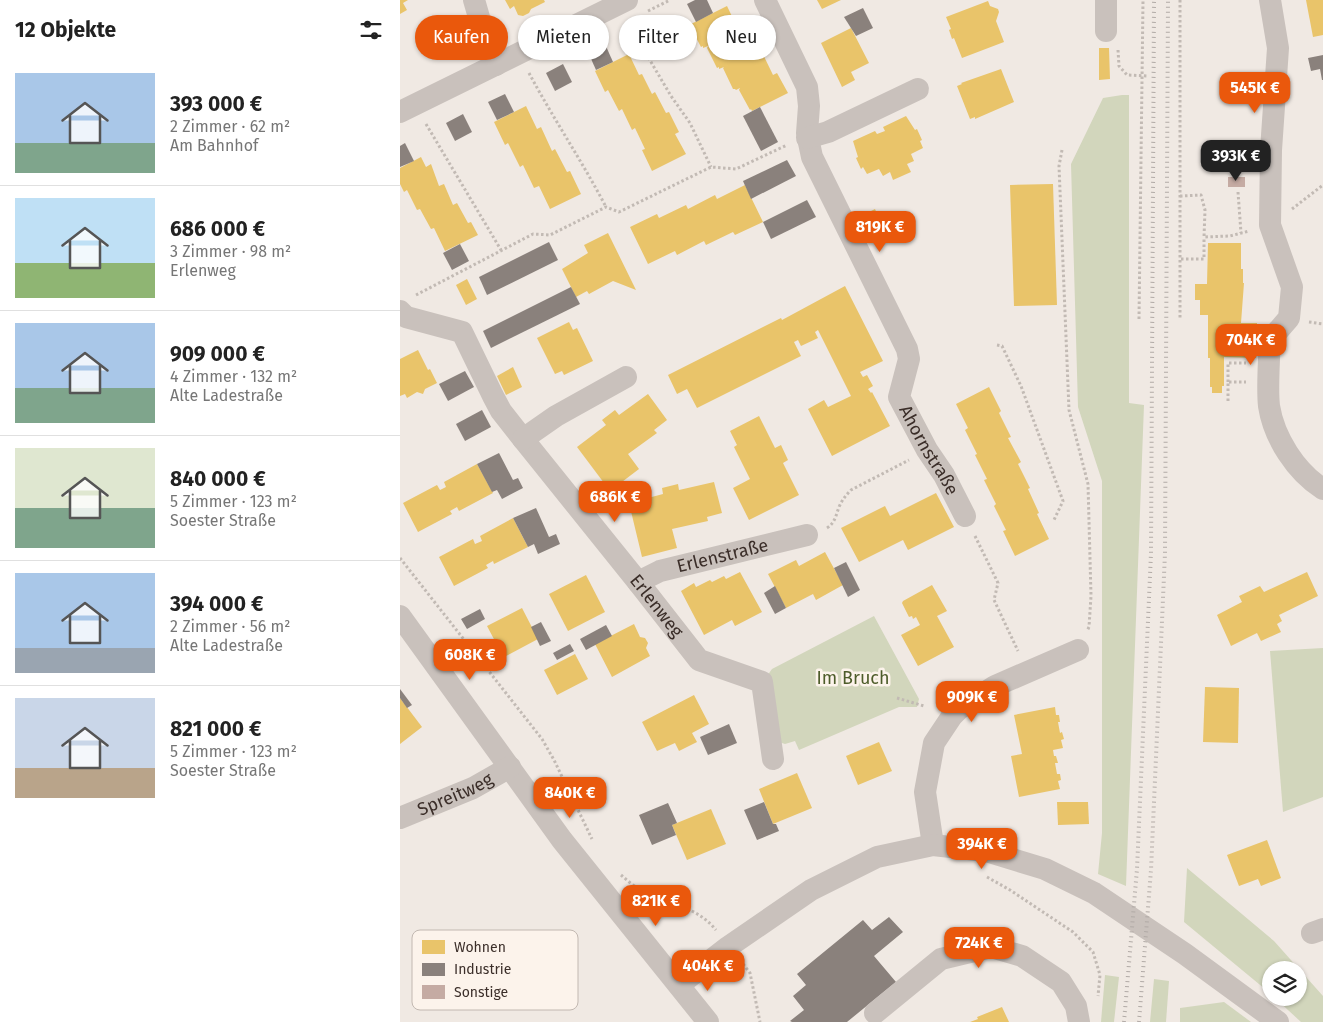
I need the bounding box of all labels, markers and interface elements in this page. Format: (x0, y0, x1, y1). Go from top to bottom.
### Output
chip: Kaufen (415, 15, 508, 60)
chip: Mieten (518, 15, 609, 60)
chip: Filter (619, 15, 697, 60)
chip: Neu (707, 15, 776, 60)
icon: filters (357, 16, 385, 44)
text: 12 Objekte (15, 17, 116, 43)
pin: 545K € (1214, 72, 1296, 114)
text: 545K € (1230, 78, 1280, 97)
text: 393 000 € (170, 91, 262, 117)
icon: home (55, 93, 115, 153)
text: 2 Zimmer · 62 m² (170, 117, 290, 136)
text: Am Bahnhof (170, 136, 258, 155)
pin: 393K € (1195, 140, 1277, 182)
text: 393K € (1212, 146, 1260, 165)
pin: 819K € (839, 210, 921, 253)
text: 686 000 € (170, 216, 265, 242)
text: 819K € (856, 217, 904, 236)
icon: home (55, 218, 115, 278)
text: 3 Zimmer · 98 m² (170, 242, 291, 261)
text: Erlenweg (170, 261, 236, 280)
pin: 704K € (1210, 324, 1292, 366)
text: 704K € (1226, 330, 1276, 349)
text: 909 000 € (170, 341, 265, 367)
icon: home (55, 343, 115, 403)
text: 4 Zimmer · 132 m² (170, 367, 297, 386)
text: Alte Ladestraße (170, 386, 283, 405)
street label: Ahornstraße (894, 401, 963, 499)
text: 840 000 € (170, 466, 266, 492)
icon: home (55, 468, 115, 528)
pin: 686K € (574, 480, 656, 523)
text: 686K € (590, 487, 640, 506)
text: 5 Zimmer · 123 m² (170, 492, 297, 511)
text: Soester Straße (170, 511, 276, 530)
street label: Erlenstraße (675, 534, 771, 577)
street label: Erlenweg (625, 570, 689, 642)
text: 394 000 € (170, 591, 263, 617)
icon: home (55, 593, 115, 653)
text: 2 Zimmer · 56 m² (170, 617, 290, 636)
text: Alte Ladestraße (170, 636, 283, 655)
pin: 608K € (429, 638, 511, 681)
text: 608K € (444, 645, 496, 664)
park label: Im Bruch (816, 667, 890, 689)
pin: 909K € (931, 680, 1013, 723)
text: 909K € (947, 687, 997, 706)
text: 821 000 € (170, 716, 261, 742)
icon: home (55, 718, 115, 778)
text: 5 Zimmer · 123 m² (170, 742, 297, 761)
text: Soester Straße (170, 761, 276, 780)
street label: Spreitweg (414, 768, 497, 821)
pin: 840K € (529, 776, 611, 819)
text: 840K € (544, 783, 596, 802)
pin: 394K € (941, 828, 1023, 870)
text: 394K € (957, 834, 1007, 853)
pin: 821K € (615, 884, 697, 927)
text: 821K € (632, 891, 680, 910)
pin: 724K € (938, 926, 1020, 969)
legend (412, 930, 578, 1010)
text: 724K € (955, 933, 1003, 952)
text: Wohnen (454, 939, 506, 956)
pin: 404K € (667, 950, 749, 992)
text: 404K € (683, 956, 733, 975)
text: Industrie (454, 961, 511, 978)
map controls (1262, 961, 1307, 1006)
button: layers (1262, 961, 1307, 1006)
text: Sonstige (454, 984, 508, 1001)

